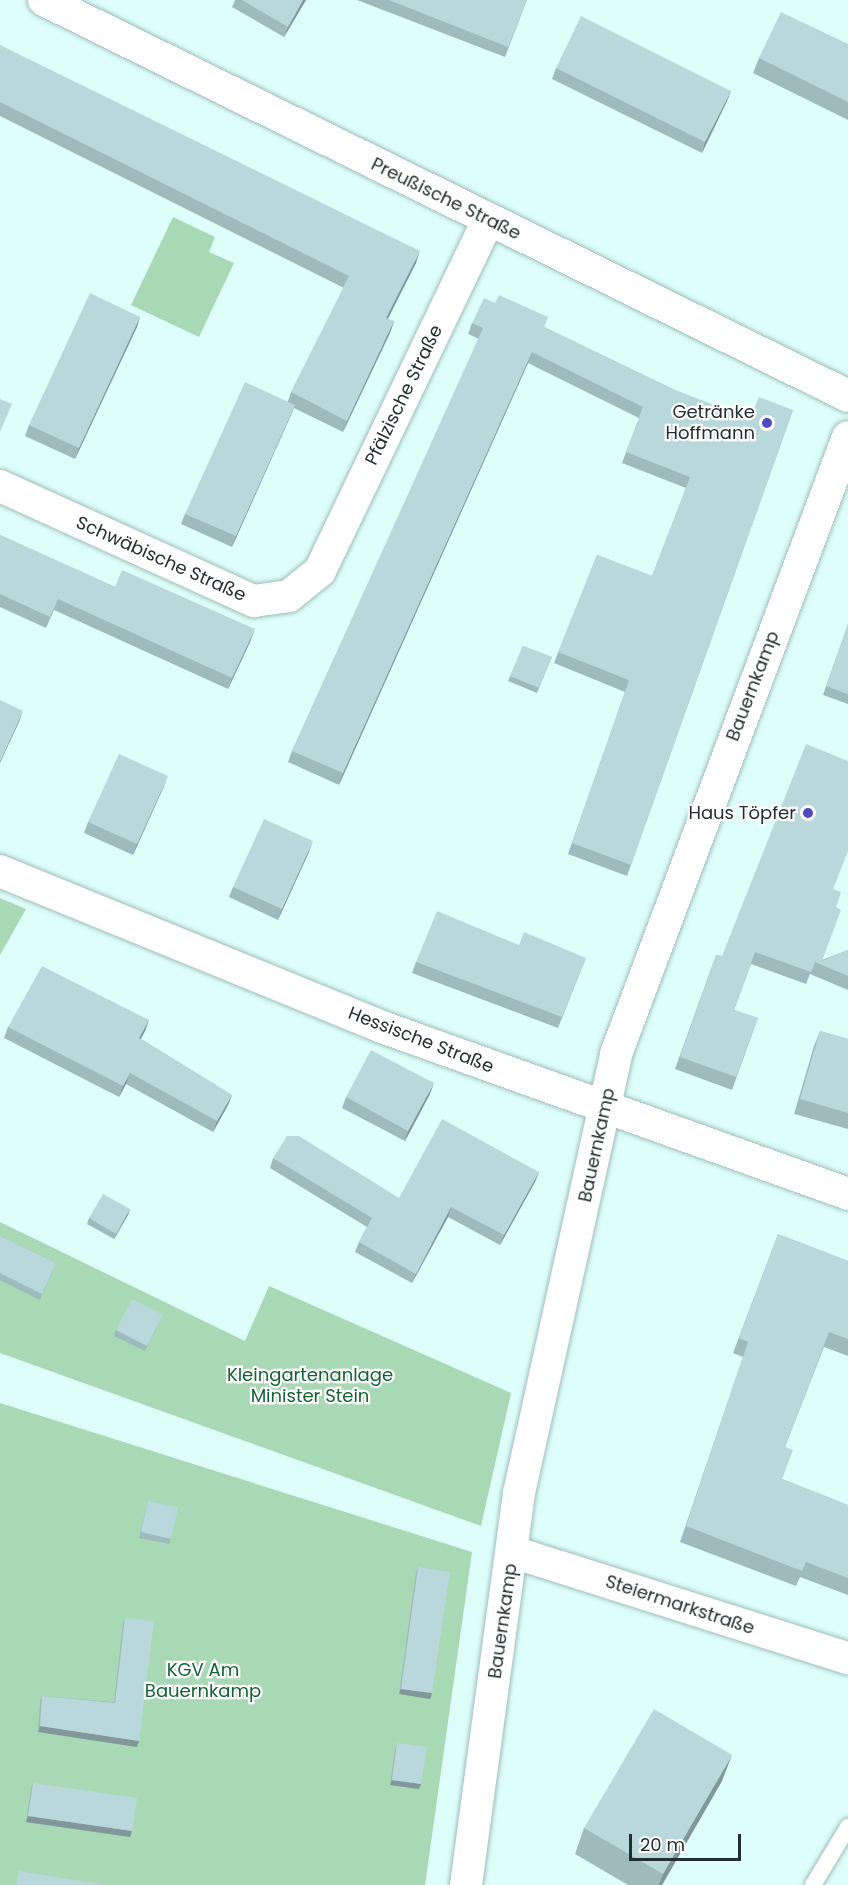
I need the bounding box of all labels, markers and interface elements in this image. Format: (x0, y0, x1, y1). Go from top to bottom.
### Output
street label: Preußische Straße (368, 153, 524, 245)
street label: Pfälzische Straße (361, 322, 447, 468)
place label: Getränke Hoffmann (665, 402, 755, 444)
marker: Getränke Hoffmann (760, 416, 774, 430)
street label: Schwäbische Straße (73, 512, 249, 606)
street label: Bauernkamp (722, 628, 784, 744)
place label: Haus Töpfer (688, 802, 796, 824)
marker: Haus Töpfer (801, 806, 815, 820)
street label: Hessische Straße (345, 1002, 497, 1078)
street label: Bauernkamp (574, 1086, 620, 1204)
park label: Kleingartenanlage Minister Stein (227, 1365, 393, 1408)
street label: Bauernkamp (484, 1562, 522, 1680)
street label: Steiermarkstraße (603, 1571, 757, 1639)
park label: KGV Am Bauernkamp (145, 1660, 261, 1702)
scale bar (632, 1822, 744, 1860)
text: 20 m (640, 1832, 685, 1857)

